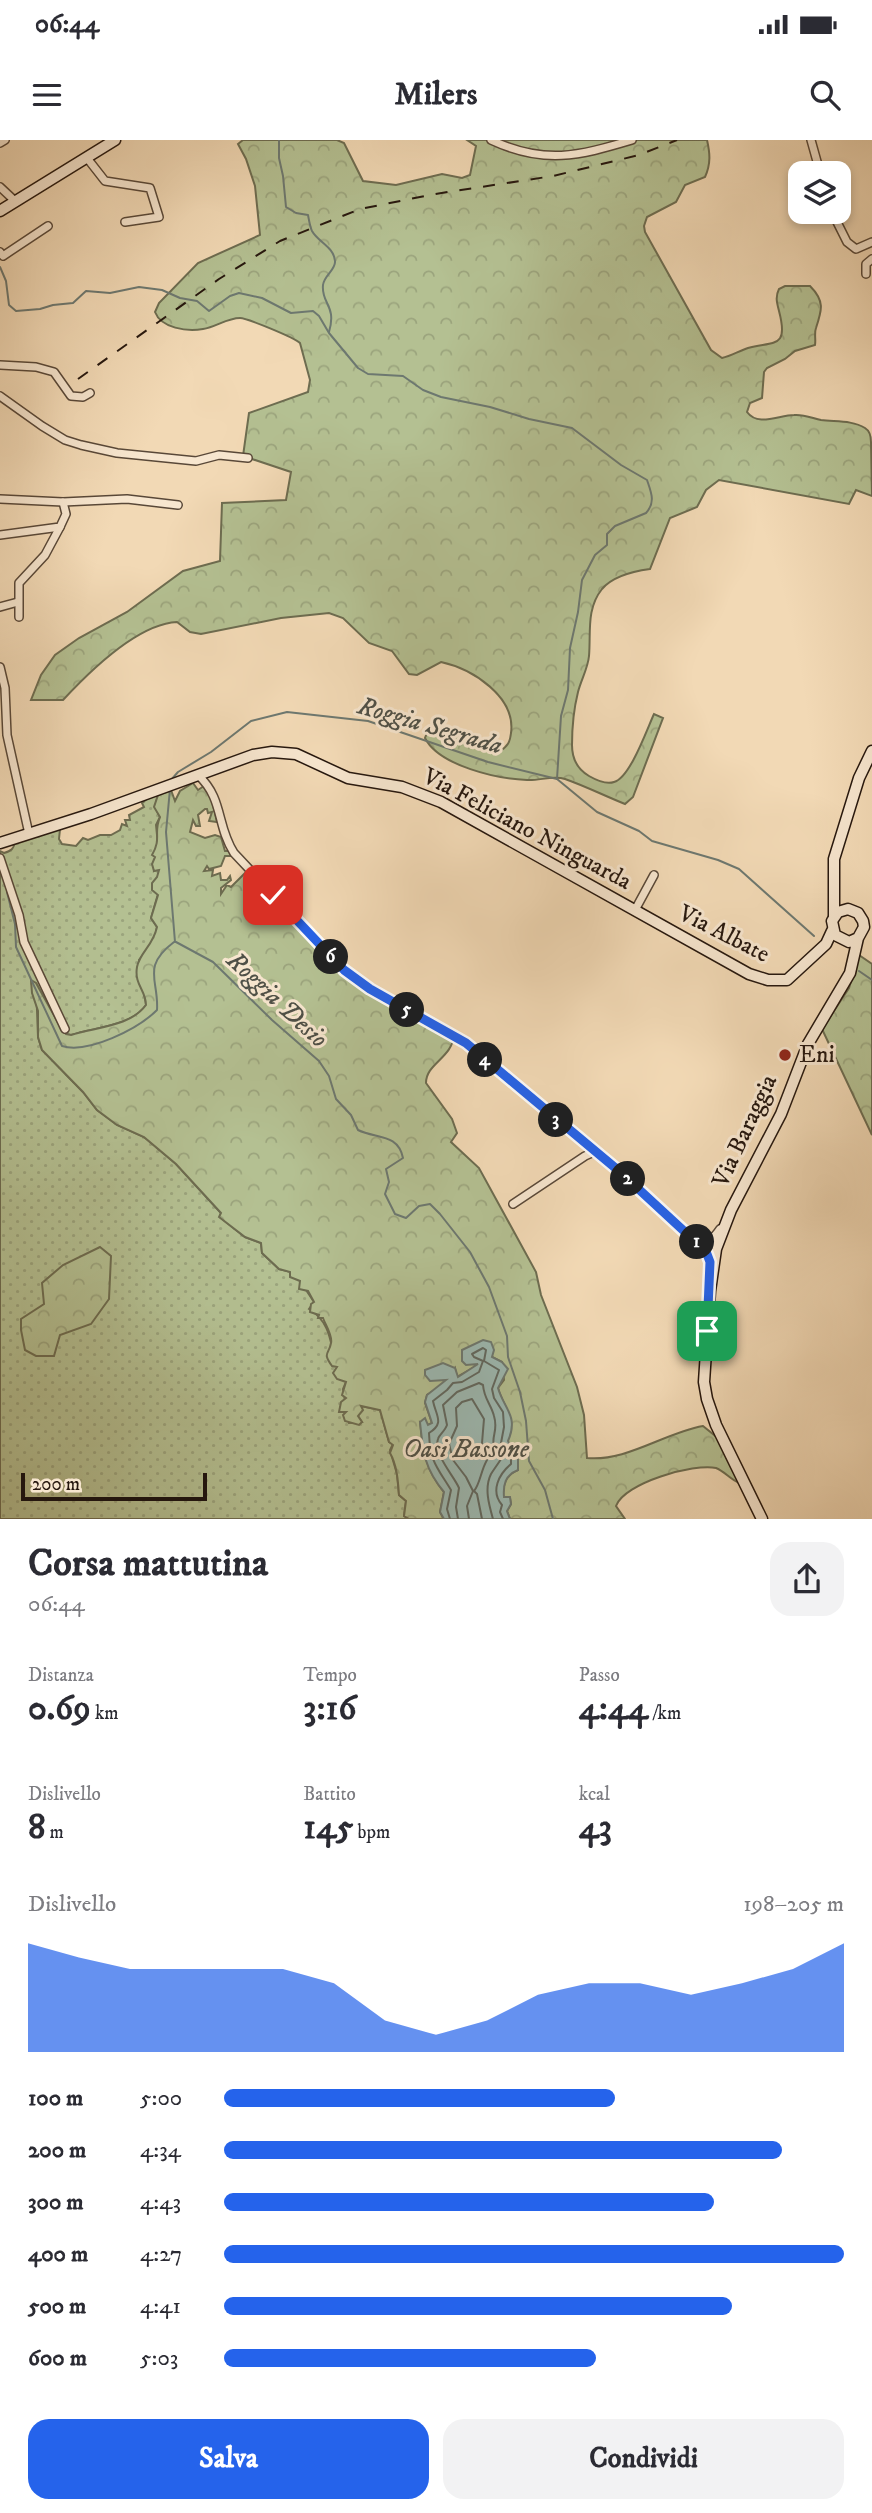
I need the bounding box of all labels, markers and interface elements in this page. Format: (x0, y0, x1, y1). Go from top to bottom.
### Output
text: 06:44 (35, 8, 99, 41)
text: Milers (395, 75, 477, 115)
icon: menu (28, 76, 66, 114)
icon: search (806, 76, 844, 114)
map controls (788, 161, 851, 224)
button: layers (788, 161, 851, 224)
water label: Roggia Segrada (353, 689, 506, 762)
street label: Via Feliciano Ninguarda (417, 761, 637, 897)
pin (243, 865, 303, 925)
icon: check (254, 876, 292, 914)
street label: Via Albate (673, 898, 775, 970)
pin: 6 (314, 940, 348, 974)
water label: Roggia Desio (218, 944, 335, 1055)
text: 6 (326, 945, 335, 968)
pin: 5 (390, 992, 424, 1028)
text: 5 (402, 998, 411, 1021)
place label: Eni (799, 1040, 835, 1070)
pin: 4 (468, 1042, 503, 1077)
marker: Eni (777, 1047, 793, 1063)
text: 4 (479, 1048, 490, 1071)
street label: Via Baraggia (705, 1069, 784, 1193)
pin: 3 (538, 1102, 574, 1138)
text: 3 (552, 1108, 559, 1131)
pin: 2 (610, 1161, 646, 1196)
text: 2 (623, 1167, 632, 1190)
pin: 1 (680, 1224, 714, 1260)
text: 1 (693, 1230, 700, 1253)
pin (677, 1301, 737, 1361)
icon: arrive (688, 1312, 726, 1350)
water label: Oasi Bassone (403, 1433, 530, 1466)
scale bar (21, 1470, 206, 1502)
text: 200 m (32, 1473, 80, 1496)
text: Corsa mattutina (28, 1540, 268, 1588)
button: share (770, 1542, 844, 1616)
text: 06:44 (28, 1590, 85, 1619)
text: Distanza (28, 1664, 94, 1687)
text: Tempo (303, 1664, 357, 1687)
text: Passo (579, 1664, 620, 1687)
text: 0.69 (28, 1687, 91, 1731)
text: 3:16 (303, 1687, 356, 1731)
text: 4:44 (579, 1687, 648, 1731)
text: km (91, 1702, 119, 1725)
text: /km (648, 1702, 681, 1725)
text: Dislivello (28, 1783, 101, 1806)
text: Battito (303, 1783, 356, 1806)
text: kcal (579, 1783, 610, 1806)
text: 8 (28, 1806, 46, 1850)
text: 145 (303, 1806, 354, 1850)
text: 43 (579, 1806, 612, 1850)
text: m (46, 1821, 64, 1844)
text: bpm (354, 1821, 390, 1844)
text: Dislivello (28, 1890, 116, 1919)
text: 198–205 m (743, 1890, 844, 1919)
text: 100 m (28, 2084, 83, 2113)
text: 5:00 (140, 2084, 182, 2113)
text: 200 m (28, 2136, 86, 2165)
text: 4:34 (140, 2136, 181, 2165)
text: 300 m (28, 2188, 84, 2217)
text: 4:43 (140, 2188, 181, 2217)
text: 400 m (28, 2240, 88, 2269)
text: 4:27 (140, 2240, 182, 2269)
text: 500 m (28, 2292, 86, 2321)
text: 4:41 (140, 2292, 181, 2321)
text: 600 m (28, 2344, 87, 2373)
text: 5:03 (140, 2344, 178, 2373)
button: Salva (28, 2419, 429, 2499)
button: Condividi (443, 2419, 844, 2499)

